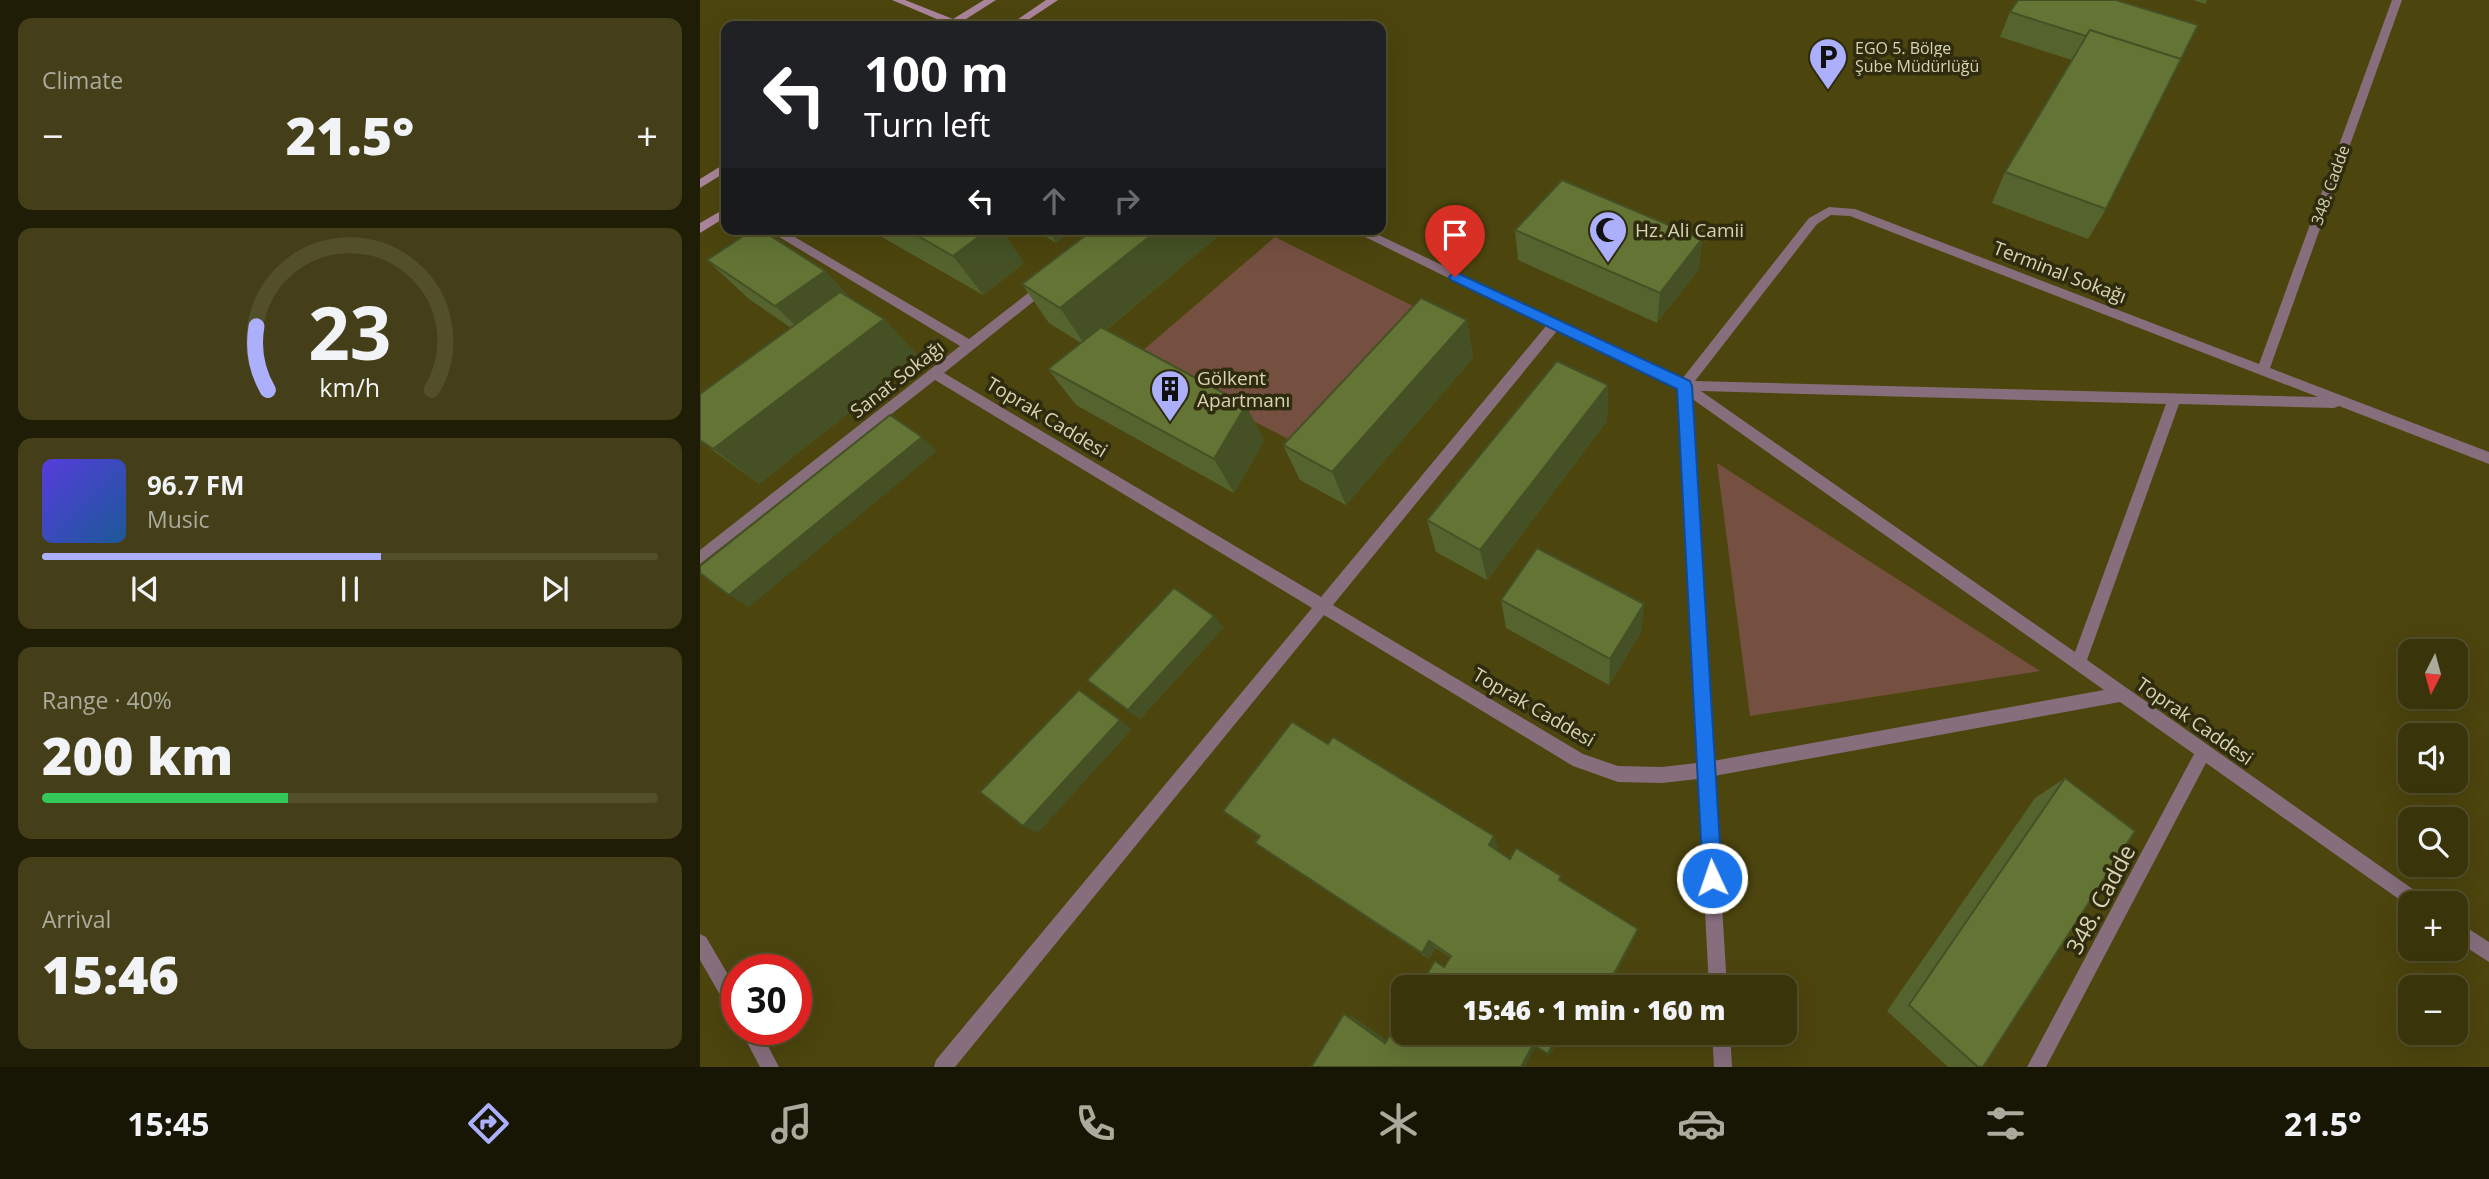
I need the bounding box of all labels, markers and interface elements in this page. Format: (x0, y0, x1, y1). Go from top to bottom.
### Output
parking icon: EGO 5. Bölge Şube Müdürlüğü (1807, 36, 1849, 91)
place label: EGO 5. Bölge Şube Müdürlüğü (1855, 37, 1979, 77)
text: 100 m (864, 40, 1009, 106)
icon: left (749, 49, 840, 140)
text: Climate (42, 64, 123, 96)
text: 21.5° (286, 99, 414, 170)
text: Turn left (864, 103, 990, 146)
text: − (42, 109, 64, 161)
text: + (636, 109, 658, 161)
street label: 348. Cadde (2305, 142, 2355, 228)
icon: left (962, 182, 1000, 220)
icon: ahead (1035, 182, 1073, 220)
icon: right (1108, 182, 1146, 220)
pin (1425, 205, 1485, 277)
mosque icon: Hz. Ali Camii (1587, 209, 1629, 264)
icon: arrive (1436, 216, 1474, 254)
place label: Hz. Ali Camii (1635, 217, 1744, 243)
street label: Terminal Sokağı (1990, 235, 2130, 309)
text: 23 (308, 282, 392, 381)
street label: Sanat Sokağı (845, 334, 949, 424)
place label: Gölkent Apartmanı (1197, 365, 1290, 413)
building icon: Gölkent Apartmanı (1149, 368, 1191, 423)
text: km/h (320, 369, 380, 403)
street label: Toprak Caddesi (982, 371, 1112, 463)
text: 96.7 FM (147, 467, 245, 503)
text: Music (147, 503, 210, 535)
icon: previous (126, 570, 164, 608)
icon: pause (331, 570, 369, 608)
icon: next (536, 570, 574, 608)
north arrow (2398, 639, 2468, 709)
map controls (2398, 639, 2468, 1045)
street label: Toprak Caddesi (1468, 661, 1600, 753)
street label: Toprak Caddesi (2131, 671, 2259, 771)
text: Range · 40% (42, 684, 172, 716)
text: 200 km (42, 719, 233, 790)
button: sound (2398, 723, 2468, 793)
button: search (2398, 807, 2468, 877)
street label: 348. Cadde (2058, 839, 2142, 959)
position arrow (1675, 841, 1749, 915)
button: + (2398, 891, 2468, 961)
text: Arrival (42, 903, 111, 935)
text: 15:46 (42, 938, 179, 1009)
speed limit sign: 30 (721, 954, 812, 1045)
button: − (2398, 975, 2468, 1045)
text: 15:46 · 1 min · 160 m (1463, 992, 1725, 1028)
icon: directions (464, 1099, 513, 1148)
icon: music (767, 1099, 816, 1148)
icon: phone (1071, 1099, 1120, 1148)
icon: climate (1374, 1099, 1423, 1148)
icon: car (1677, 1099, 1726, 1148)
icon: filters (1981, 1099, 2030, 1148)
text: 15:45 (127, 1102, 209, 1145)
text: 21.5° (2284, 1102, 2362, 1145)

